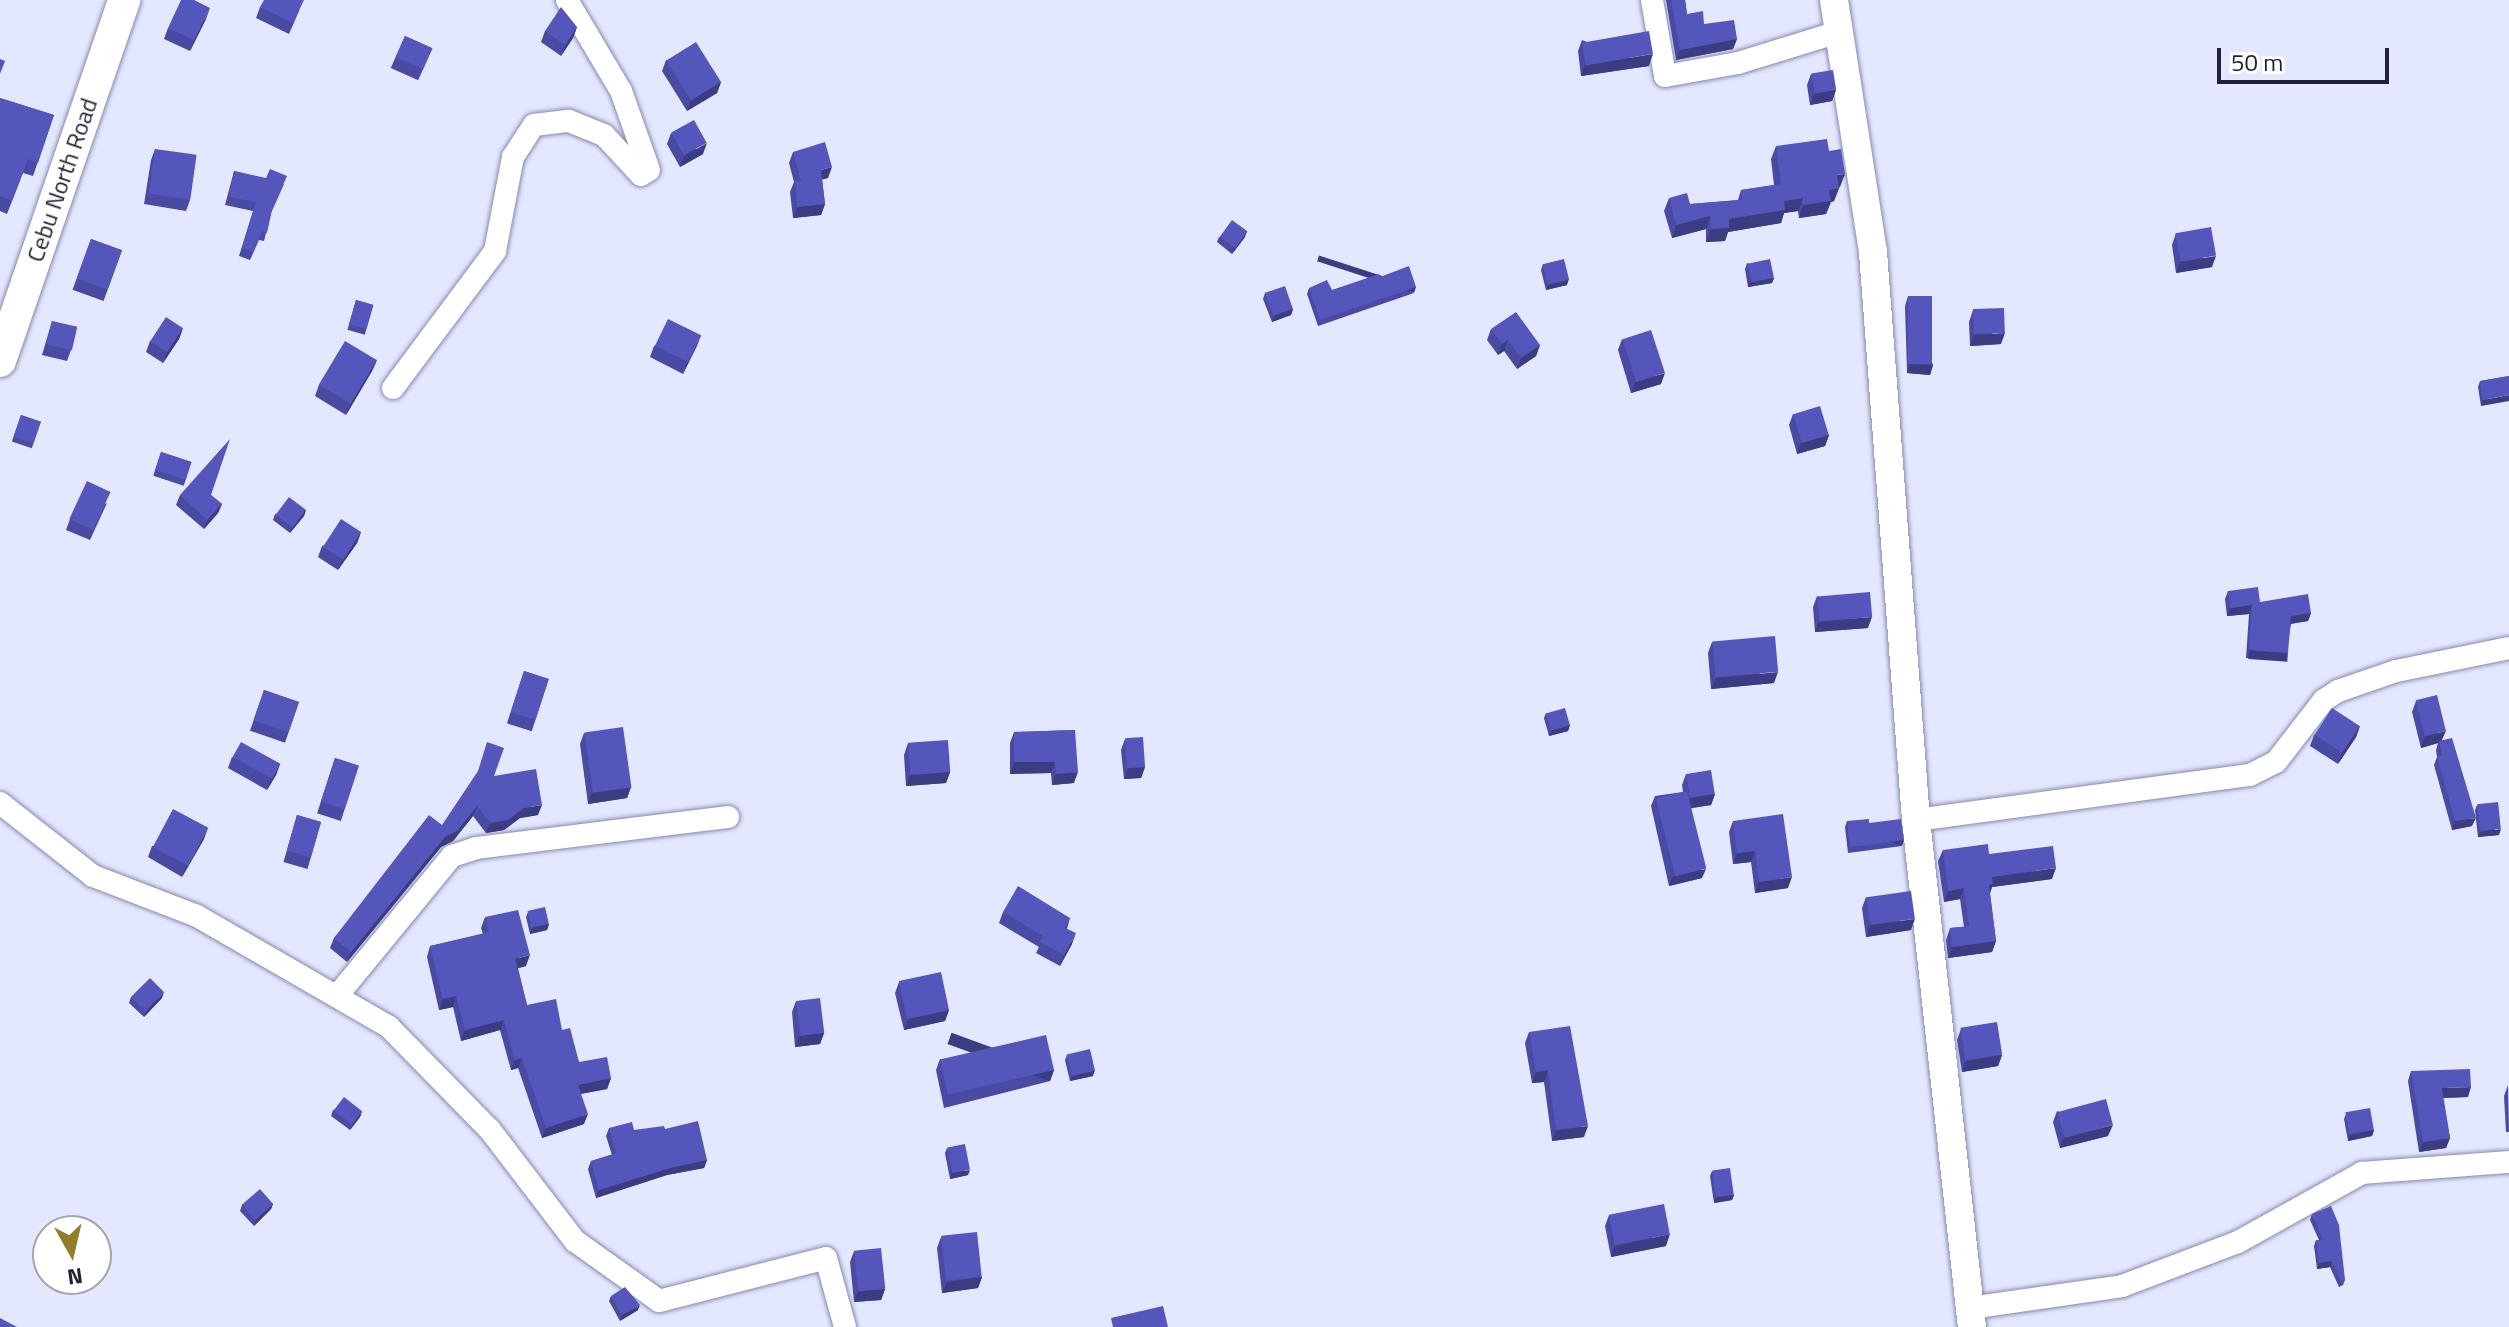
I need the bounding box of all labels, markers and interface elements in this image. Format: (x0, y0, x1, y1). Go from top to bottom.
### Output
scale bar (2221, 32, 2393, 82)
text: 50 m (2231, 44, 2283, 80)
street label: Cebu North Road (21, 94, 103, 266)
north arrow (32, 1215, 112, 1295)
text: N (65, 1259, 85, 1295)

